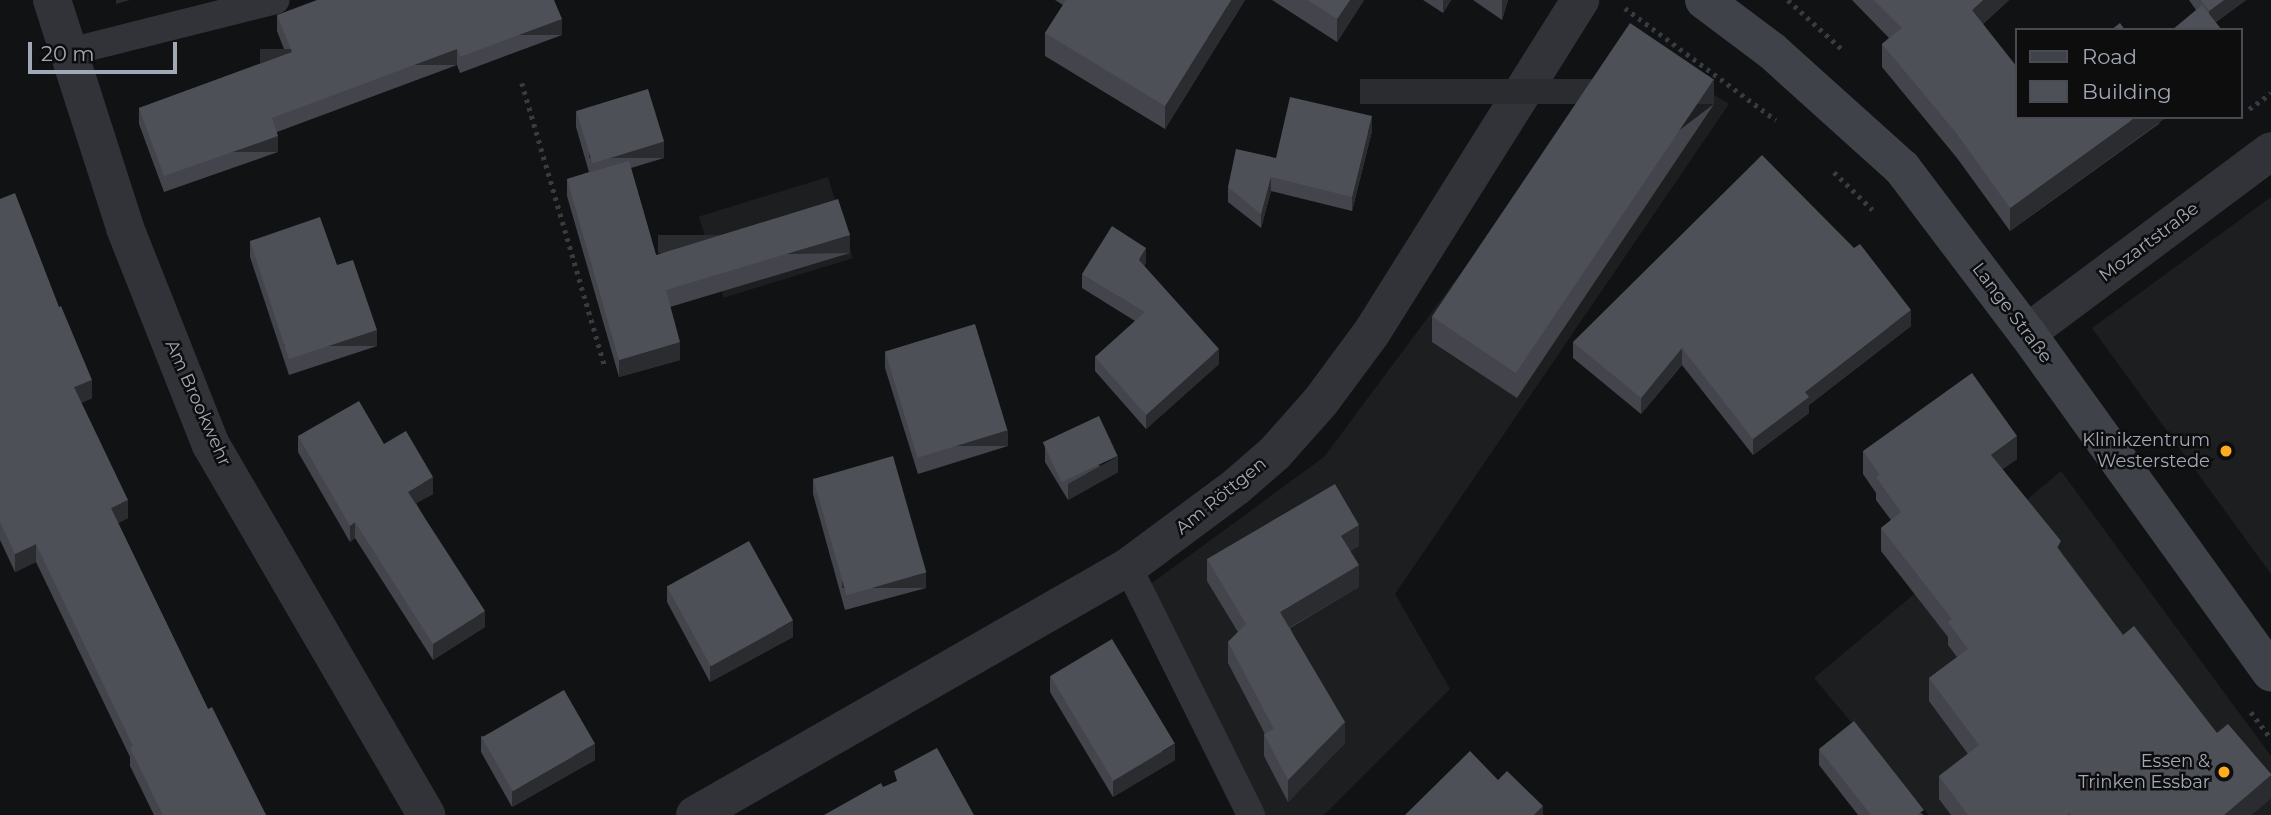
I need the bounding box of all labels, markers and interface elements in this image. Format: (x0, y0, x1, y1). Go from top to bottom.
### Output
scale bar (32, 28, 180, 72)
legend (2016, 28, 2243, 119)
text: 20 m (41, 41, 95, 66)
text: Road (2082, 44, 2137, 69)
text: Building (2082, 79, 2172, 104)
street label: Mozartstraße (2095, 198, 2203, 286)
street label: Lange Straße (1967, 259, 2057, 367)
street label: Am Brookwehr (160, 337, 236, 469)
place label: Klinikzentrum Westerstede (2082, 430, 2210, 472)
marker: Klinikzentrum Westerstede (2216, 441, 2236, 461)
street label: Am Röttgen (1171, 453, 1271, 539)
place label: Essen & Trinken Essbar (2078, 751, 2210, 794)
marker: Essen & Trinken Essbar (2216, 764, 2232, 780)

